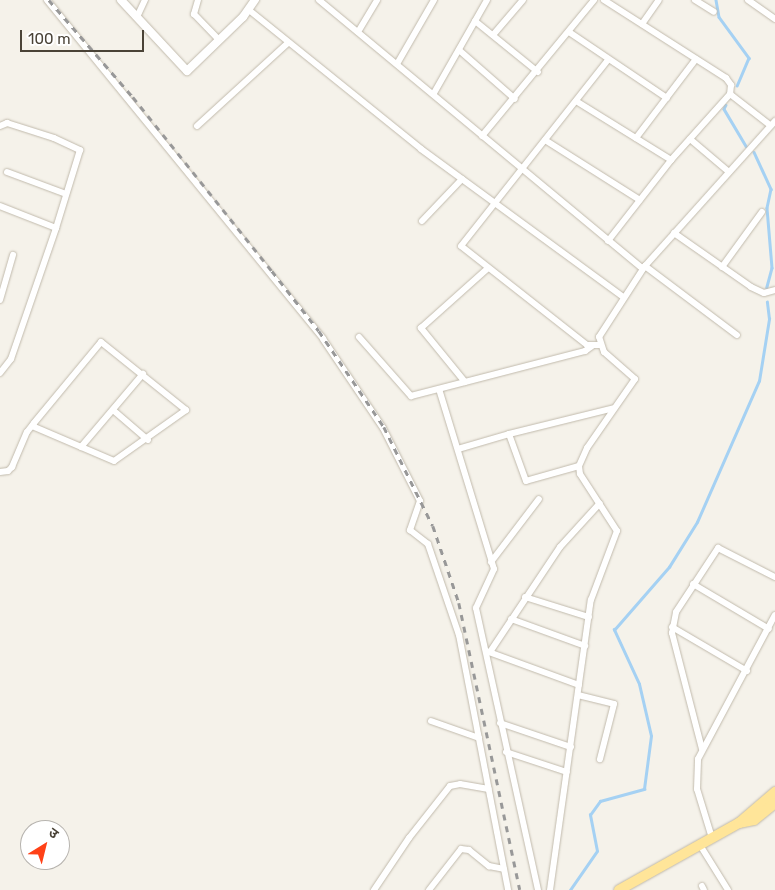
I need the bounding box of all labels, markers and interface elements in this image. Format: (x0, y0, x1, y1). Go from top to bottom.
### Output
scale bar (22, 20, 146, 52)
text: 100 m (28, 30, 70, 48)
north arrow (20, 820, 70, 870)
text: उ (45, 824, 62, 843)

